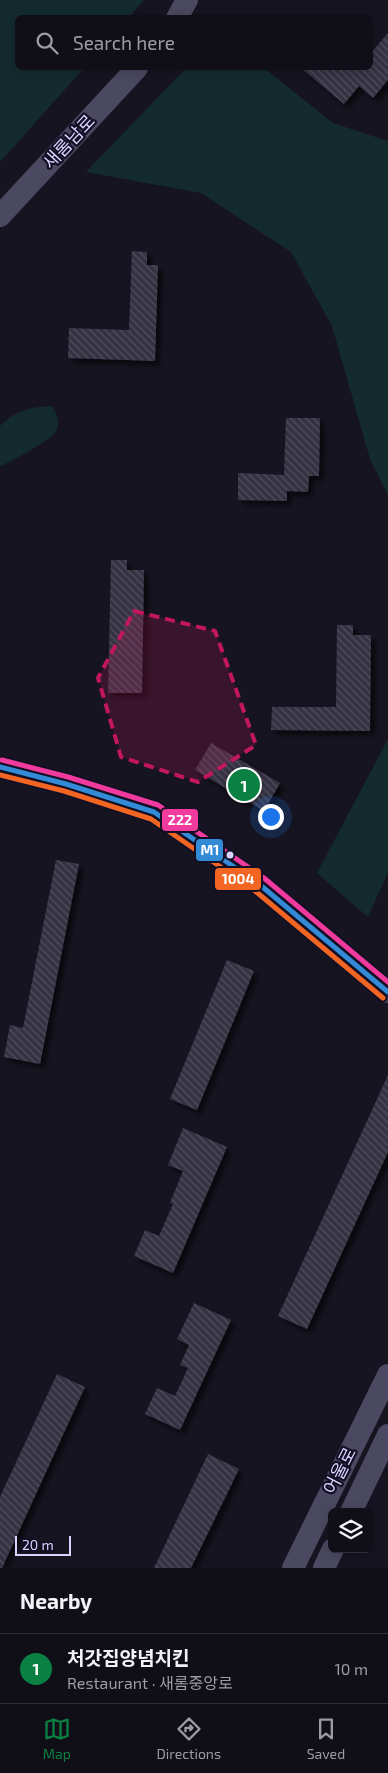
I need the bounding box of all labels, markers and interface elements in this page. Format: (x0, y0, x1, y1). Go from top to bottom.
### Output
search box (15, 15, 373, 70)
icon: search (33, 29, 61, 57)
text: Search here (73, 31, 175, 54)
street label: 새롬남로 (38, 110, 99, 173)
pin: 1 (228, 766, 260, 804)
your location (258, 804, 284, 830)
line badge: 222 (161, 808, 199, 832)
text: 222 (168, 811, 192, 828)
line badge: M1 (195, 838, 224, 862)
text: M1 (201, 841, 219, 858)
unlabelled marker (225, 850, 235, 860)
line badge: 1004 (214, 867, 262, 891)
text: 1004 (222, 870, 254, 887)
street label: 어울로 (318, 1443, 360, 1498)
map controls (328, 1508, 373, 1553)
button: layers (328, 1508, 373, 1553)
scale bar (15, 1533, 71, 1556)
text: 20 m (22, 1536, 54, 1553)
text: Nearby (20, 1588, 92, 1613)
text: 처갓집양념치킨 (67, 1646, 189, 1669)
text: 1 (33, 1659, 39, 1678)
text: 10 m (334, 1659, 368, 1678)
text: Restaurant · 새롬중앙로 (67, 1673, 233, 1692)
tab: Map (43, 1715, 71, 1762)
tab: Directions (157, 1715, 221, 1762)
tab: Saved (307, 1715, 345, 1762)

